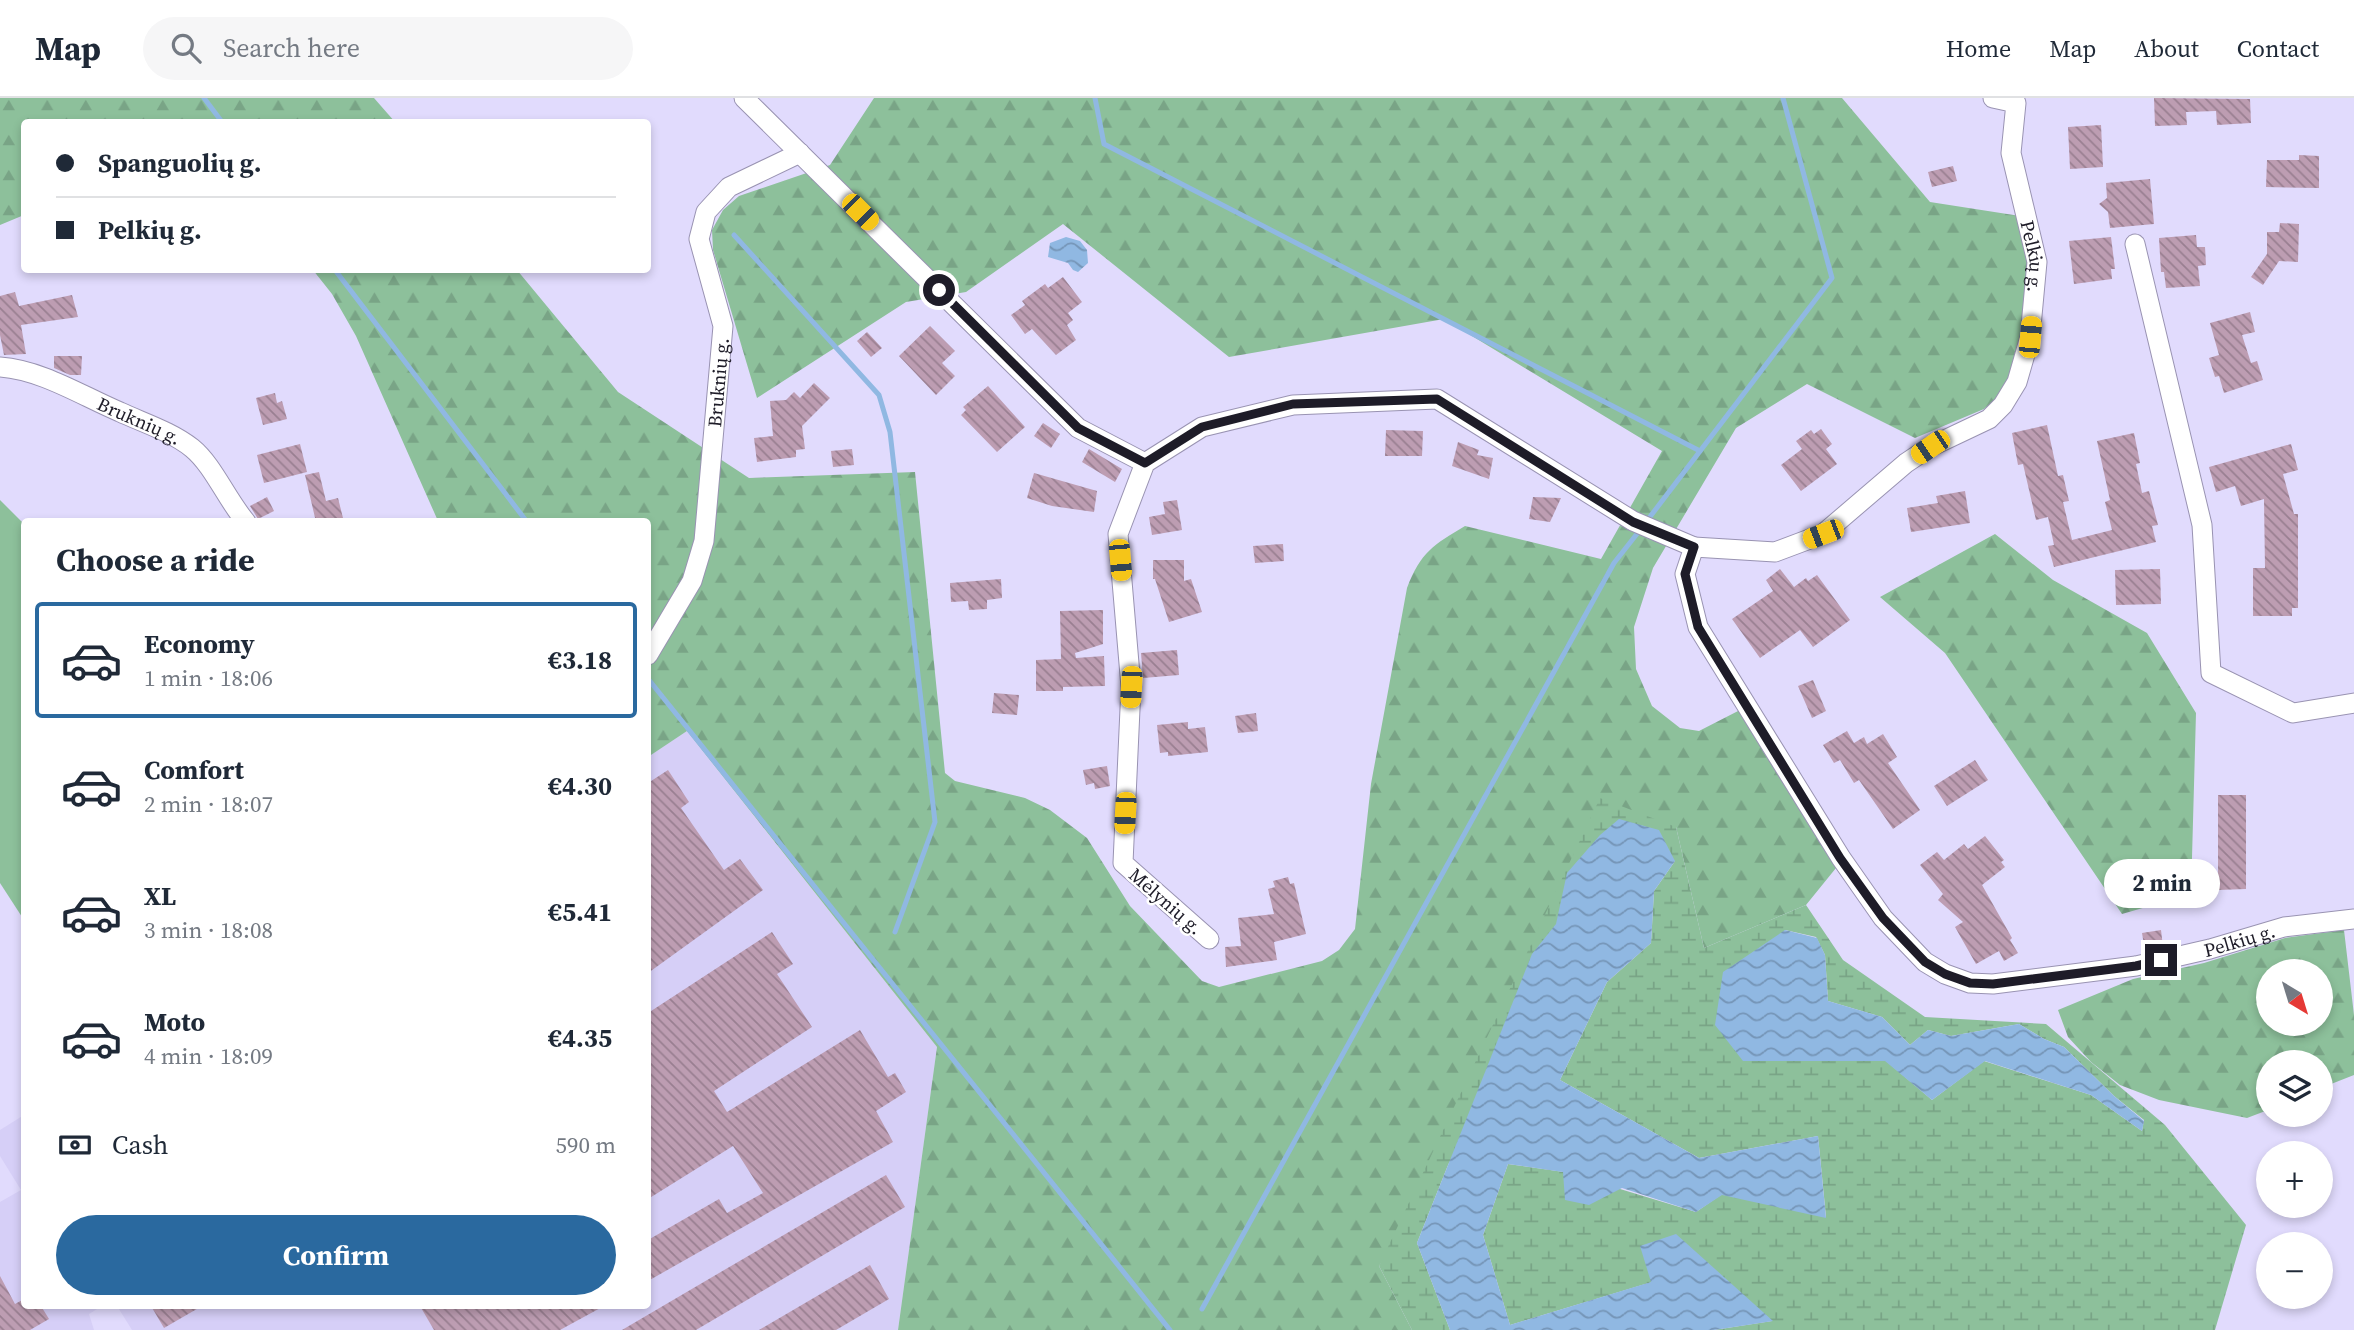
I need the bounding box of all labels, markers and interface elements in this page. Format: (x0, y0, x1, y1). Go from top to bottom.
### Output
search box (143, 17, 633, 80)
text: Map (35, 26, 101, 71)
icon: search (167, 29, 205, 67)
text: Search here (223, 30, 360, 66)
text: Home (1946, 32, 2011, 65)
text: Map (2049, 32, 2096, 65)
text: About (2134, 32, 2199, 65)
text: Contact (2237, 32, 2319, 65)
text: Spanguolių g. (98, 145, 262, 181)
car (838, 190, 883, 234)
text: Pelkių g. (98, 212, 202, 248)
street label: Pelkių g. (2015, 218, 2050, 294)
route start (923, 274, 955, 306)
car (2018, 315, 2043, 359)
street label: Bruknių g. (701, 337, 735, 428)
street label: Bruknių g. (93, 391, 186, 451)
car (1907, 427, 1954, 467)
car (1800, 517, 1847, 551)
text: Choose a ride (56, 538, 255, 582)
car (1108, 538, 1133, 582)
text: Economy (144, 626, 255, 662)
icon: car (60, 629, 123, 692)
text: €3.18 (548, 642, 612, 678)
text: 1 min · 18:06 (144, 662, 273, 694)
car (1120, 665, 1143, 709)
text: Comfort (144, 752, 244, 788)
icon: car (60, 755, 123, 818)
text: €4.30 (548, 768, 612, 804)
text: 2 min · 18:07 (144, 788, 273, 820)
car (1114, 791, 1137, 835)
callout: 2 min (2103, 858, 2219, 908)
street label: Mėlynių g. (1124, 862, 1208, 940)
text: 2 min (2132, 867, 2192, 899)
text: XL (144, 878, 176, 914)
icon: car (60, 881, 123, 944)
text: €5.41 (548, 894, 612, 930)
text: 3 min · 18:08 (144, 914, 273, 946)
street label: Pelkių g. (2201, 917, 2278, 963)
route end (2145, 944, 2177, 976)
north arrow (2256, 959, 2333, 1036)
map controls (2256, 959, 2333, 1309)
text: Moto (144, 1004, 205, 1040)
icon: car (60, 1007, 123, 1070)
text: €4.35 (548, 1020, 612, 1056)
text: 4 min · 18:09 (144, 1040, 273, 1072)
button: layers (2256, 1050, 2333, 1127)
icon: cash (56, 1126, 94, 1164)
text: Cash (112, 1127, 168, 1163)
text: 590 m (555, 1129, 616, 1161)
button: + (2256, 1141, 2333, 1218)
button: Confirm (56, 1215, 616, 1295)
button: − (2256, 1232, 2333, 1309)

